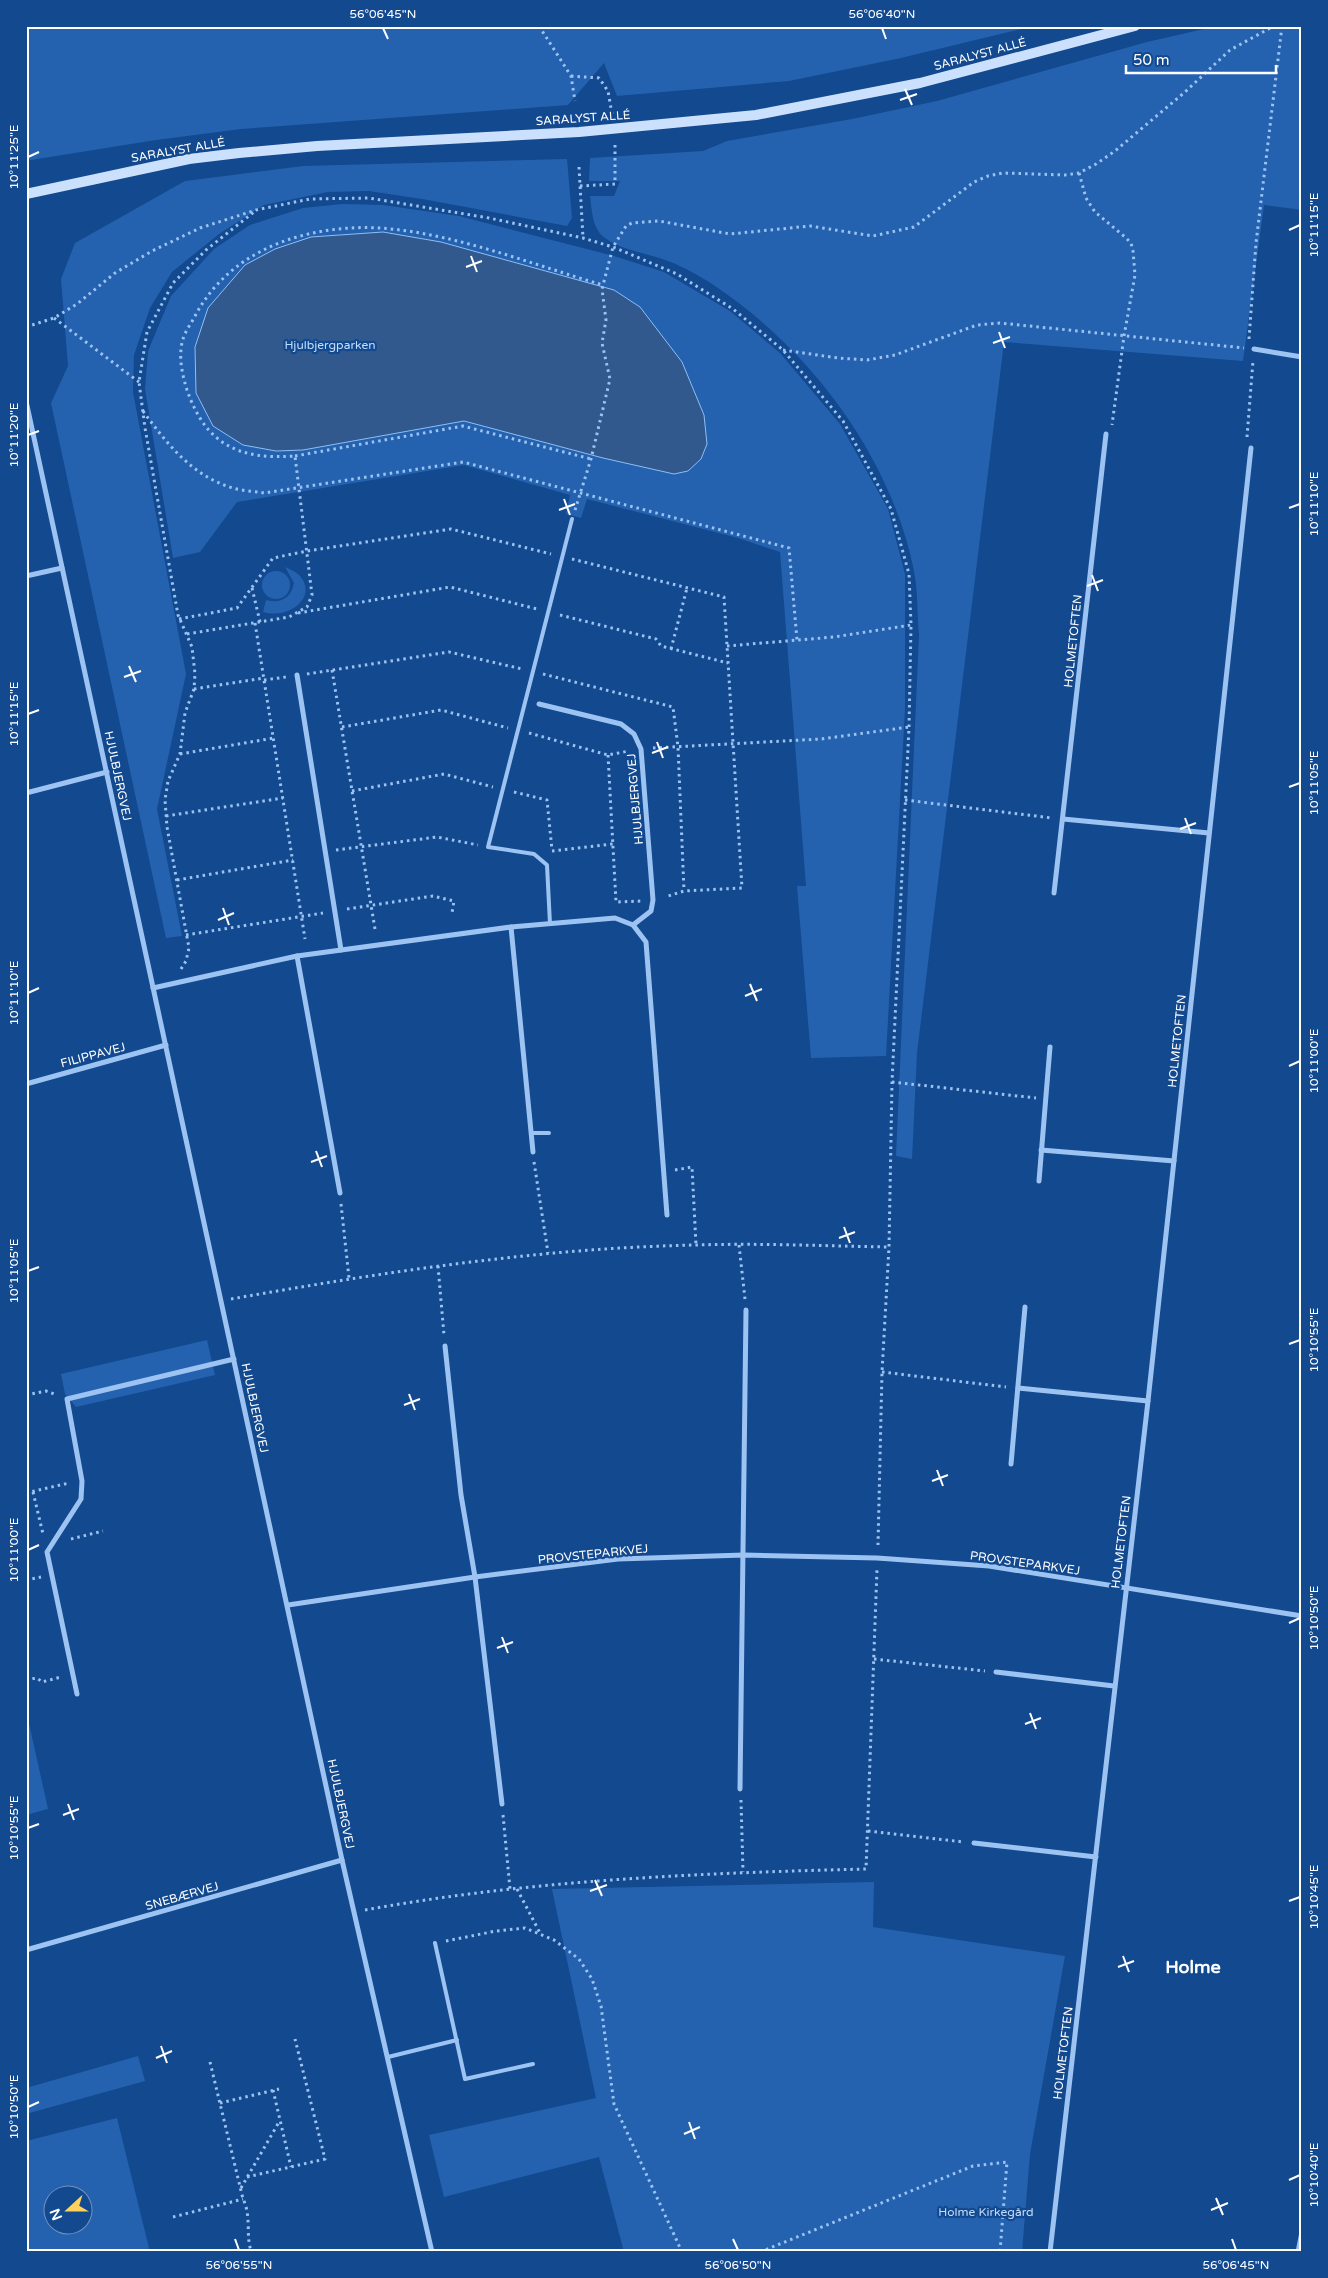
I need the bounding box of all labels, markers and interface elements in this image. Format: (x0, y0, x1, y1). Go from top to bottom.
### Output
text: 56°06'45"N (350, 7, 416, 21)
text: 56°06'40"N (849, 7, 915, 21)
street label: SARALYST ALLÉ (932, 35, 1028, 73)
scale bar (1126, 42, 1276, 74)
text: 50 m (1133, 51, 1170, 69)
street label: SARALYST ALLÉ (535, 108, 631, 128)
text: 10°11'25"E (7, 124, 21, 190)
street label: SARALYST ALLÉ (130, 135, 226, 165)
text: 10°11'15"E (1307, 192, 1321, 258)
park label: Hjulbjergparken (284, 338, 376, 352)
text: 10°11'20"E (7, 402, 21, 468)
text: 10°11'10"E (1307, 471, 1321, 537)
street label: HOLMETOFTEN (1061, 594, 1085, 688)
text: 10°11'15"E (7, 681, 21, 747)
street label: HJULBJERGVEJ (102, 730, 134, 822)
text: 10°11'05"E (1307, 750, 1321, 816)
street label: HJULBJERGVEJ (624, 753, 646, 845)
text: 10°11'10"E (7, 960, 21, 1026)
street label: HOLMETOFTEN (1165, 994, 1189, 1088)
text: 10°11'00"E (1307, 1028, 1321, 1094)
street label: FILIPPAVEJ (59, 1040, 127, 1070)
text: 10°11'05"E (7, 1238, 21, 1304)
text: 10°10'55"E (1307, 1307, 1321, 1373)
street label: HJULBJERGVEJ (239, 1362, 271, 1454)
street label: HOLMETOFTEN (1108, 1495, 1134, 1589)
text: 10°11'00"E (7, 1517, 21, 1583)
street label: PROVSTEPARKVEJ (537, 1541, 649, 1567)
street label: PROVSTEPARKVEJ (969, 1548, 1081, 1578)
text: 10°10'50"E (1307, 1585, 1321, 1651)
street label: HJULBJERGVEJ (325, 1758, 357, 1850)
text: 10°10'55"E (7, 1795, 21, 1861)
text: 10°10'45"E (1307, 1864, 1321, 1930)
street label: SNEBÆRVEJ (144, 1879, 220, 1913)
district label: Holme (1165, 1956, 1221, 1978)
street label: HOLMETOFTEN (1050, 2006, 1076, 2100)
text: 10°10'50"E (7, 2074, 21, 2140)
text: 10°10'40"E (1307, 2142, 1321, 2208)
north arrow (42, 2186, 92, 2236)
park label: Holme Kirkegård (938, 2205, 1034, 2219)
text: N (46, 2206, 66, 2223)
text: 56°06'55"N (206, 2258, 272, 2272)
text: 56°06'50"N (705, 2258, 771, 2272)
text: 56°06'45"N (1203, 2258, 1269, 2272)

